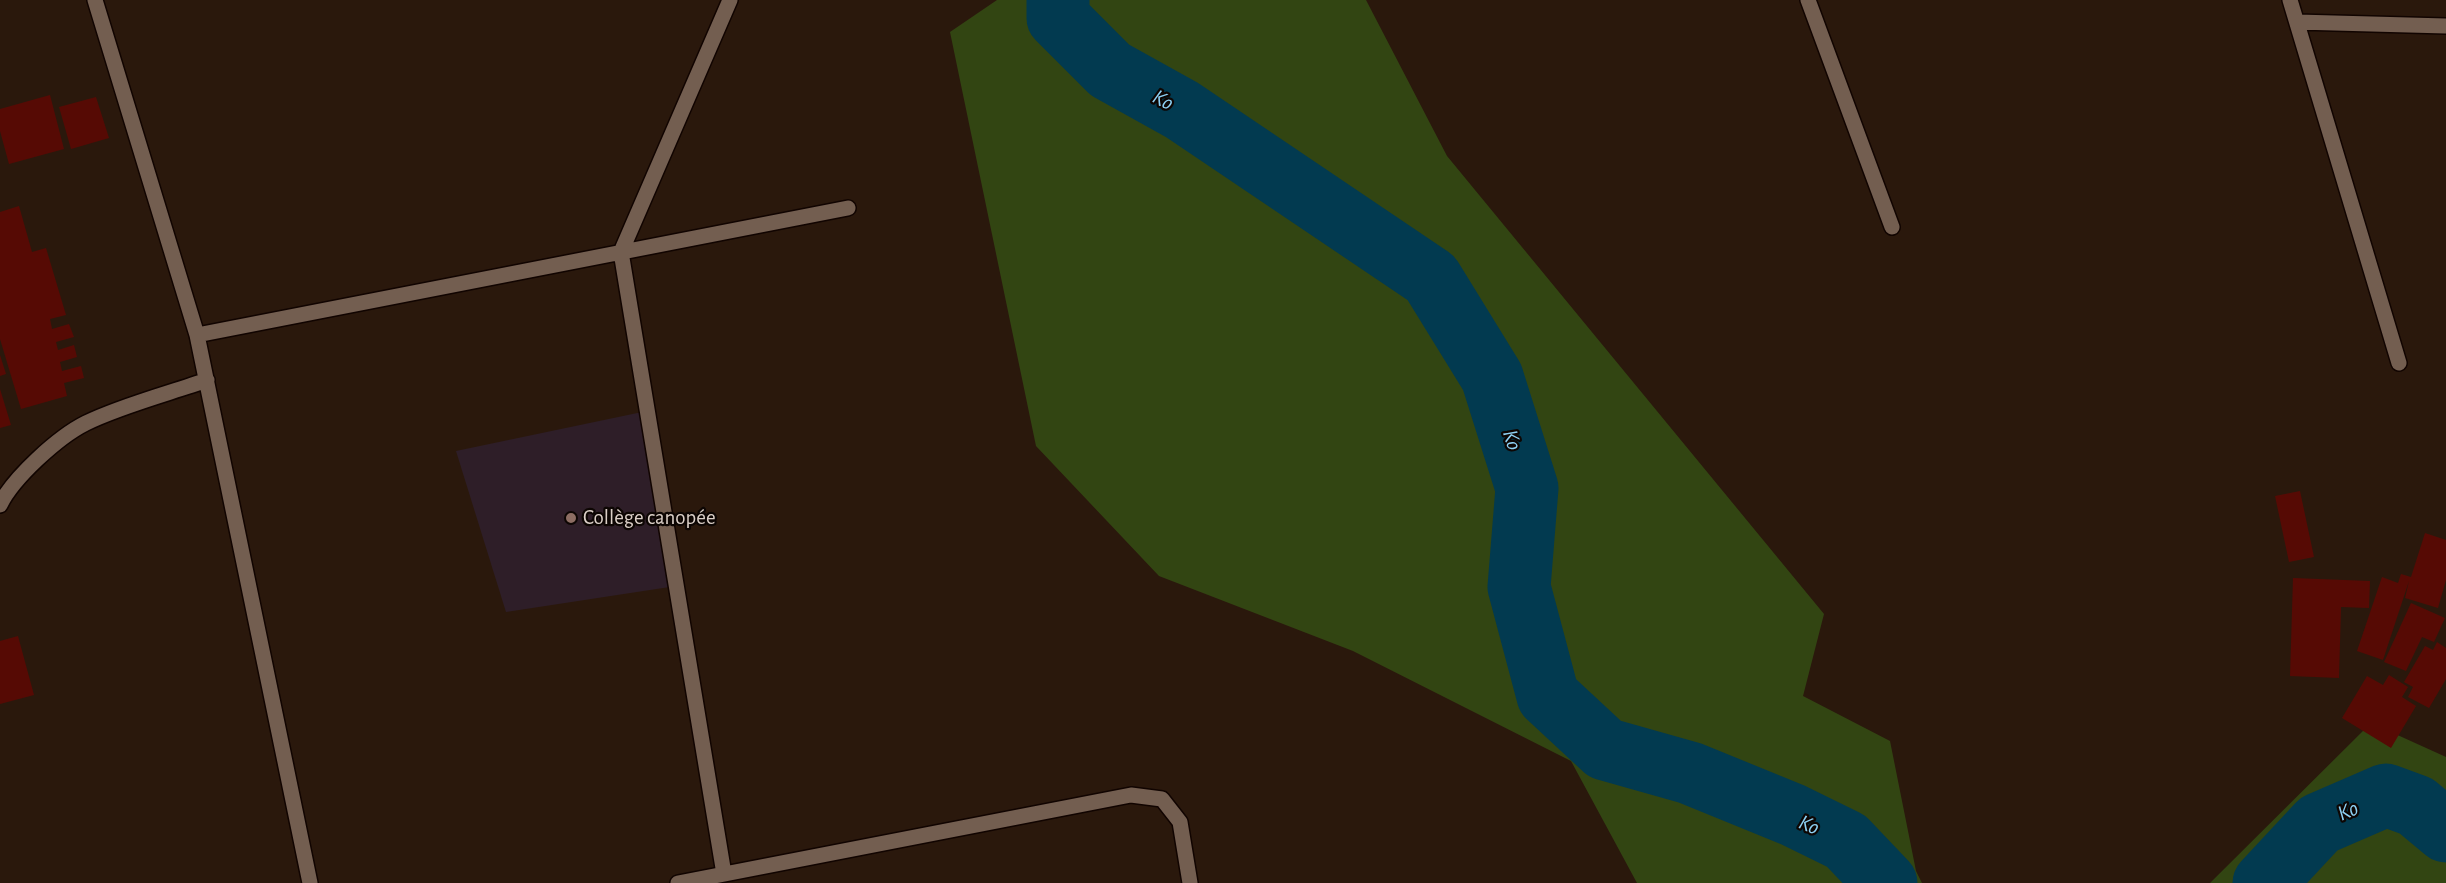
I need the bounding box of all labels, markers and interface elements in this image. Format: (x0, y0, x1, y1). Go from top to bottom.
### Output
water label: Ko (1148, 84, 1178, 116)
water label: Ko (1496, 427, 1528, 453)
place label: Collège canopée (583, 505, 716, 531)
marker: Collège canopée (564, 511, 578, 525)
water label: Ko (2334, 795, 2362, 827)
water label: Ko (1795, 809, 1823, 841)

